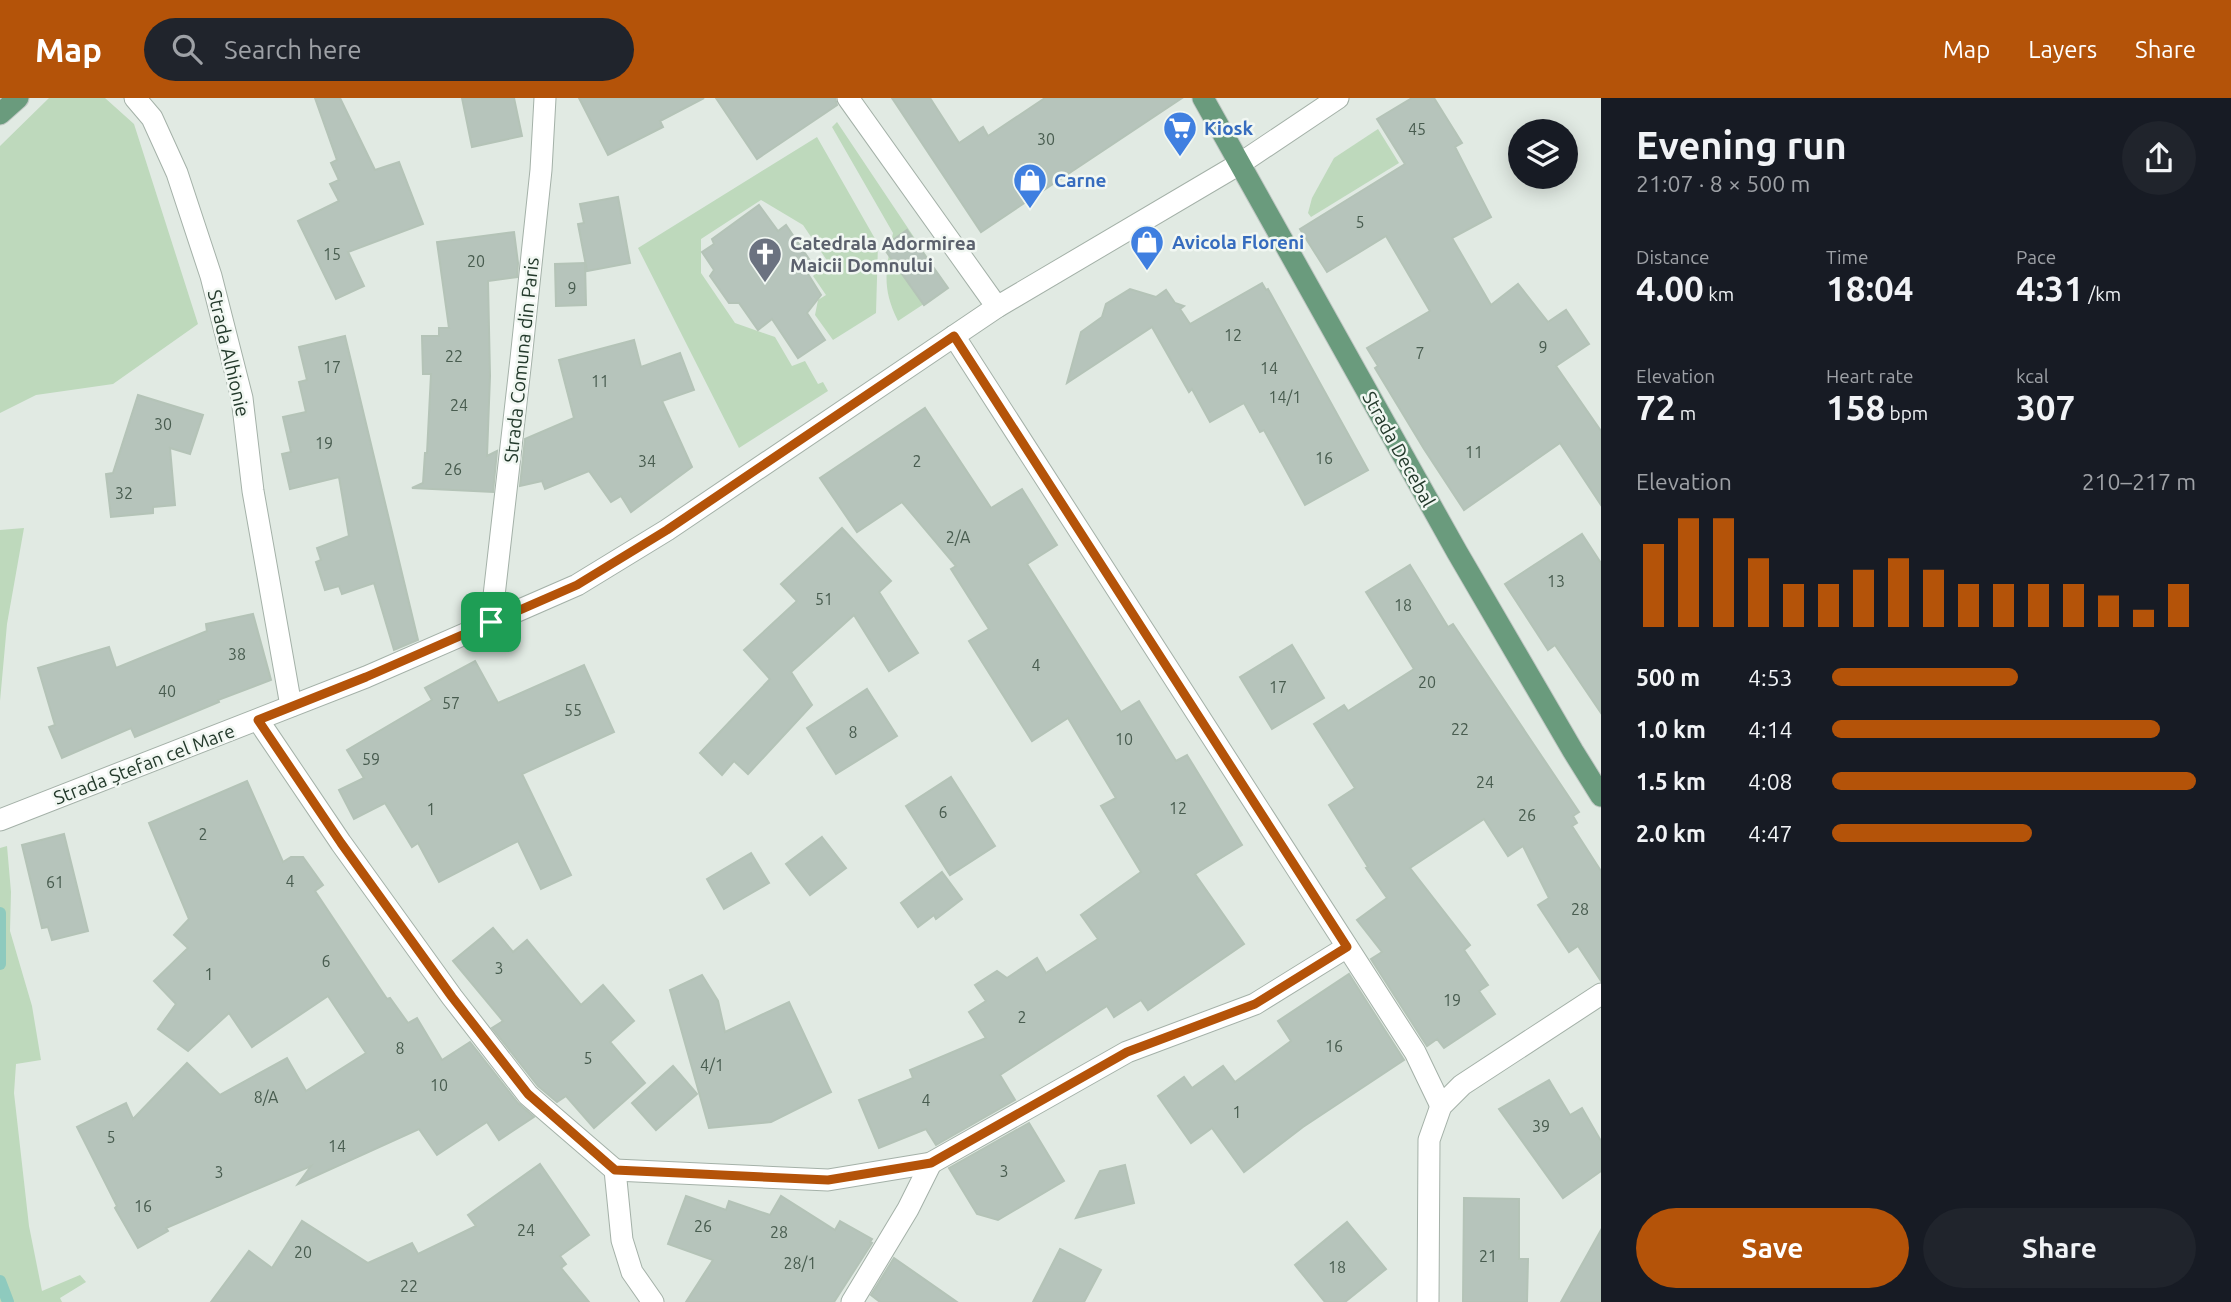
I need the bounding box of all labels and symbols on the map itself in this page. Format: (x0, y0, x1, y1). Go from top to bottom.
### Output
supermarket icon: Kiosk (1161, 109, 1199, 158)
place label: Kiosk (1204, 117, 1254, 139)
house number: 45 (1408, 120, 1426, 138)
house number: 30 (1037, 130, 1055, 148)
shop icon: Carne (1011, 161, 1049, 210)
place label: Carne (1054, 169, 1107, 191)
house number: 5 (1355, 213, 1365, 231)
shop icon: Avicola Floreni (1128, 223, 1166, 272)
place label: Avicola Floreni (1172, 231, 1304, 253)
place label: Catedrala Adormirea Maicii Domnului (790, 232, 976, 276)
church icon: Catedrala Adormirea Maicii Domnului (746, 235, 784, 284)
house number: 15 (323, 245, 341, 263)
house number: 20 (467, 252, 485, 270)
street label: Strada Comuna din Paris (499, 256, 543, 464)
house number: 9 (567, 279, 577, 297)
street label: Strada Alhionie (204, 287, 254, 419)
house number: 12 (1224, 326, 1242, 344)
house number: 9 (1538, 338, 1548, 356)
house number: 7 (1415, 344, 1425, 362)
house number: 22 (445, 347, 463, 365)
house number: 17 (323, 358, 341, 376)
house number: 14 (1260, 359, 1278, 377)
house number: 11 (591, 372, 609, 390)
street label: Strada Decebal (1358, 387, 1440, 511)
house number: 14/1 (1269, 388, 1301, 406)
house number: 24 (450, 396, 468, 414)
house number: 30 (154, 415, 172, 433)
house number: 19 (315, 434, 333, 452)
house number: 11 (1465, 443, 1483, 461)
house number: 16 (1315, 449, 1333, 467)
house number: 34 (638, 452, 656, 470)
house number: 2 (912, 452, 922, 470)
house number: 26 (444, 460, 462, 478)
house number: 32 (115, 484, 133, 502)
house number: 2/A (946, 528, 971, 546)
house number: 13 (1547, 572, 1565, 590)
house number: 51 (815, 590, 833, 608)
pin (461, 592, 521, 652)
house number: 18 (1394, 596, 1412, 614)
house number: 38 (228, 645, 246, 663)
house number: 4 (1031, 656, 1041, 674)
house number: 20 (1418, 673, 1436, 691)
house number: 17 (1269, 678, 1287, 696)
house number: 40 (158, 682, 176, 700)
house number: 57 (442, 694, 460, 712)
house number: 55 (564, 701, 582, 719)
street label: Strada Ștefan cel Mare (50, 719, 238, 809)
house number: 22 (1451, 720, 1469, 738)
house number: 8 (848, 723, 858, 741)
house number: 10 (1115, 730, 1133, 748)
house number: 59 (362, 750, 380, 768)
house number: 24 (1476, 773, 1494, 791)
house number: 12 (1169, 799, 1187, 817)
house number: 1 (426, 800, 436, 818)
house number: 6 (938, 803, 948, 821)
house number: 26 (1518, 806, 1536, 824)
house number: 2 (198, 825, 208, 843)
house number: 4 (285, 872, 295, 890)
house number: 61 (46, 873, 64, 891)
house number: 28 (1571, 900, 1589, 918)
house number: 6 (321, 952, 331, 970)
house number: 3 (494, 959, 504, 977)
house number: 1 (204, 965, 214, 983)
house number: 19 (1443, 991, 1461, 1009)
house number: 2 (1017, 1008, 1027, 1026)
house number: 16 (1325, 1037, 1343, 1055)
house number: 8 (395, 1039, 405, 1057)
house number: 5 (583, 1049, 593, 1067)
house number: 4/1 (700, 1056, 724, 1074)
house number: 10 (430, 1076, 448, 1094)
house number: 8/A (254, 1088, 279, 1106)
house number: 4 (921, 1091, 931, 1109)
house number: 1 (1232, 1103, 1242, 1121)
house number: 39 (1532, 1117, 1550, 1135)
house number: 5 (106, 1128, 116, 1146)
house number: 14 (328, 1137, 346, 1155)
house number: 3 (999, 1162, 1009, 1180)
house number: 3 (214, 1163, 224, 1181)
house number: 16 (134, 1197, 152, 1215)
house number: 26 (694, 1217, 712, 1235)
house number: 24 (517, 1221, 535, 1239)
house number: 28 (770, 1223, 788, 1241)
house number: 20 (294, 1243, 312, 1261)
house number: 21 (1479, 1247, 1497, 1265)
house number: 28/1 (784, 1254, 816, 1272)
house number: 18 (1328, 1258, 1346, 1276)
house number: 22 (400, 1277, 418, 1295)

